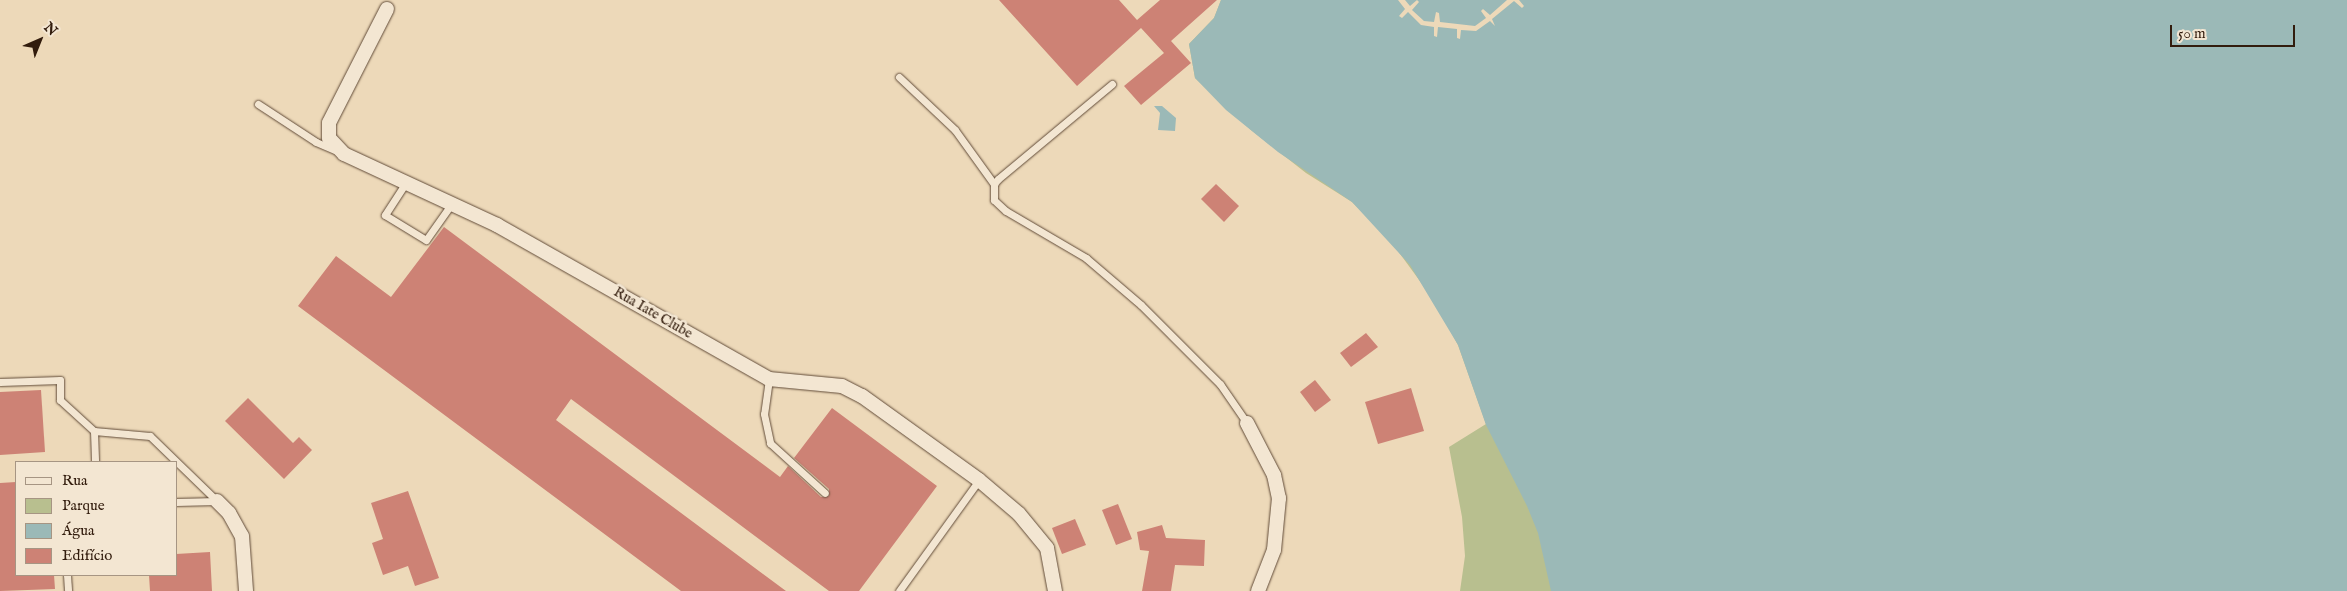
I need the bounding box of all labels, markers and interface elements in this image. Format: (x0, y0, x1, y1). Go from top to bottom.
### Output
north arrow (15, 15, 65, 65)
scale bar (2172, 15, 2297, 47)
text: N (40, 19, 61, 40)
text: 50 m (2178, 24, 2206, 43)
street label: Rua Iate Clube (611, 284, 695, 342)
legend (15, 461, 178, 576)
text: Rua (62, 471, 88, 490)
text: Parque (62, 496, 105, 515)
text: Água (62, 521, 95, 540)
text: Edifício (62, 546, 112, 565)

